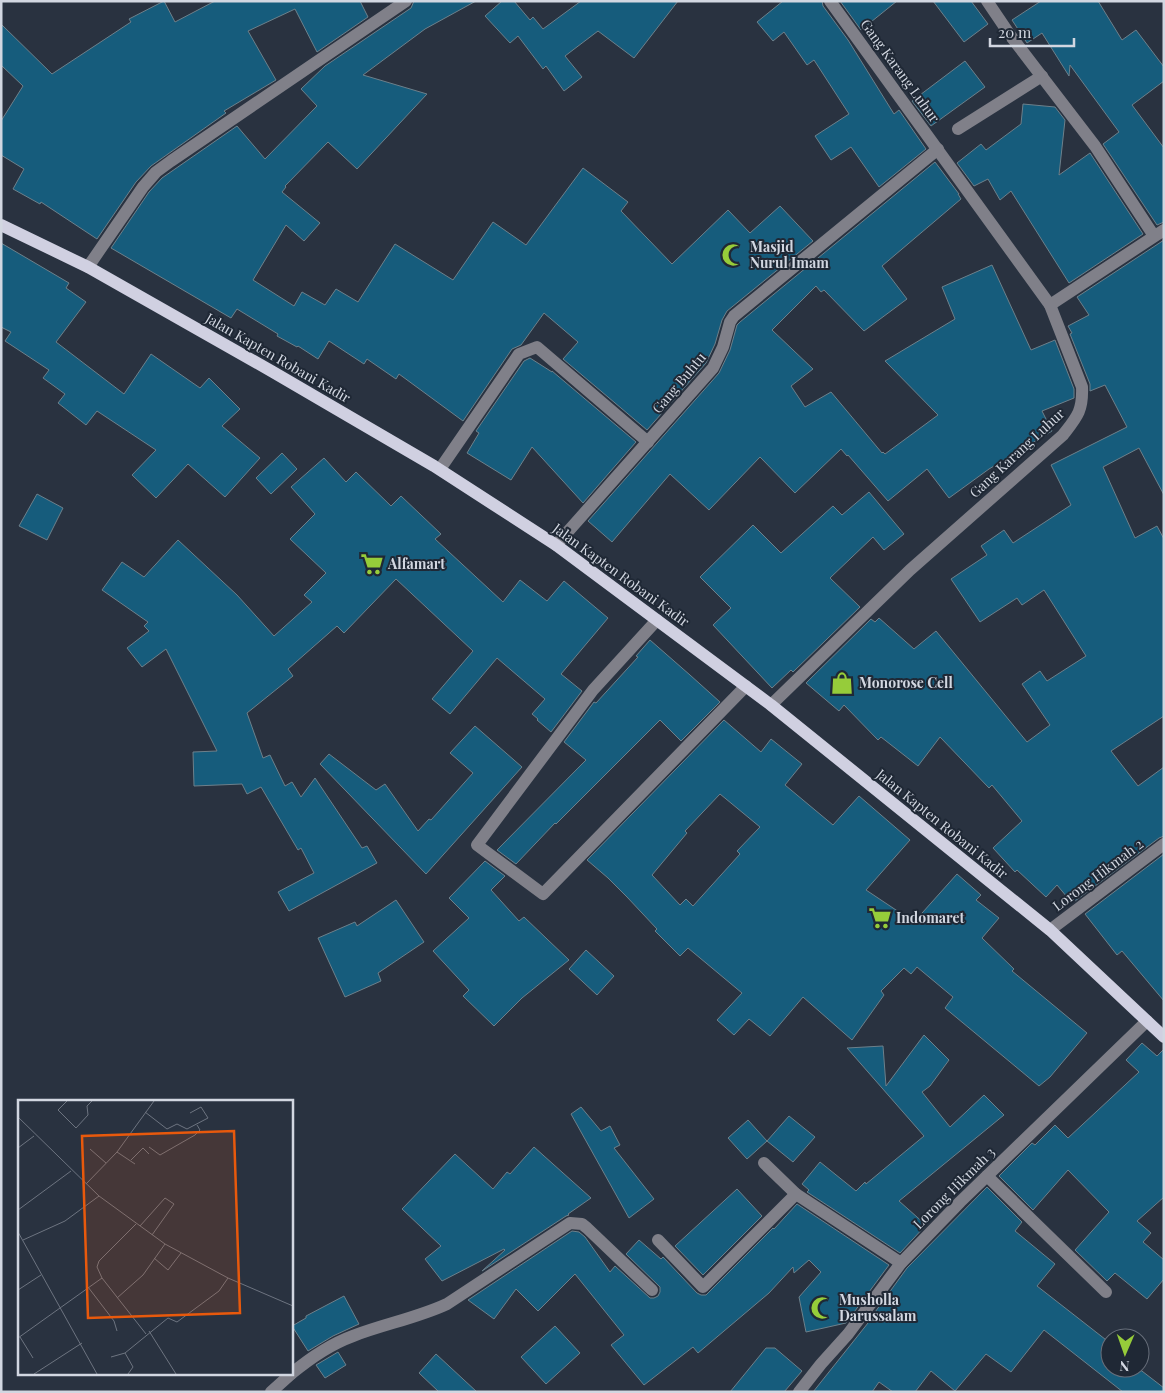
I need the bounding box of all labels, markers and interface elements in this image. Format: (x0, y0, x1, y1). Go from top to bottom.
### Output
street label: Gang Karang Luhur (856, 15, 945, 127)
scale bar (990, 15, 1074, 47)
text: 20 m (998, 22, 1032, 42)
place label: Masjid Nurul Imam (750, 237, 829, 272)
mosque icon: Masjid Nurul Imam (720, 242, 746, 268)
street label: Jalan Kapten Robani Kadir (201, 308, 355, 407)
street label: Gang Buhtu (648, 348, 710, 417)
street label: Gang Karang Luhur (965, 403, 1069, 502)
street label: Jalan Kapten Robani Kadir (548, 518, 694, 631)
supermarket icon: Alfamart (359, 551, 385, 577)
place label: Alfamart (387, 554, 445, 573)
shop icon: Monorose Cell (829, 670, 855, 696)
place label: Monorose Cell (859, 673, 954, 692)
street label: Jalan Kapten Robani Kadir (872, 764, 1013, 883)
street label: Lorong Hikmah 2 (1049, 834, 1147, 915)
supermarket icon: Indomaret (867, 905, 893, 931)
place label: Indomaret (896, 908, 964, 927)
inset map (18, 1100, 292, 1376)
street label: Lorong Hikmah 3 (909, 1143, 999, 1233)
place label: Musholla Darussalam (839, 1290, 917, 1325)
mosque icon: Musholla Darussalam (809, 1295, 835, 1321)
north arrow (1100, 1328, 1150, 1378)
text: N (1119, 1357, 1130, 1376)

